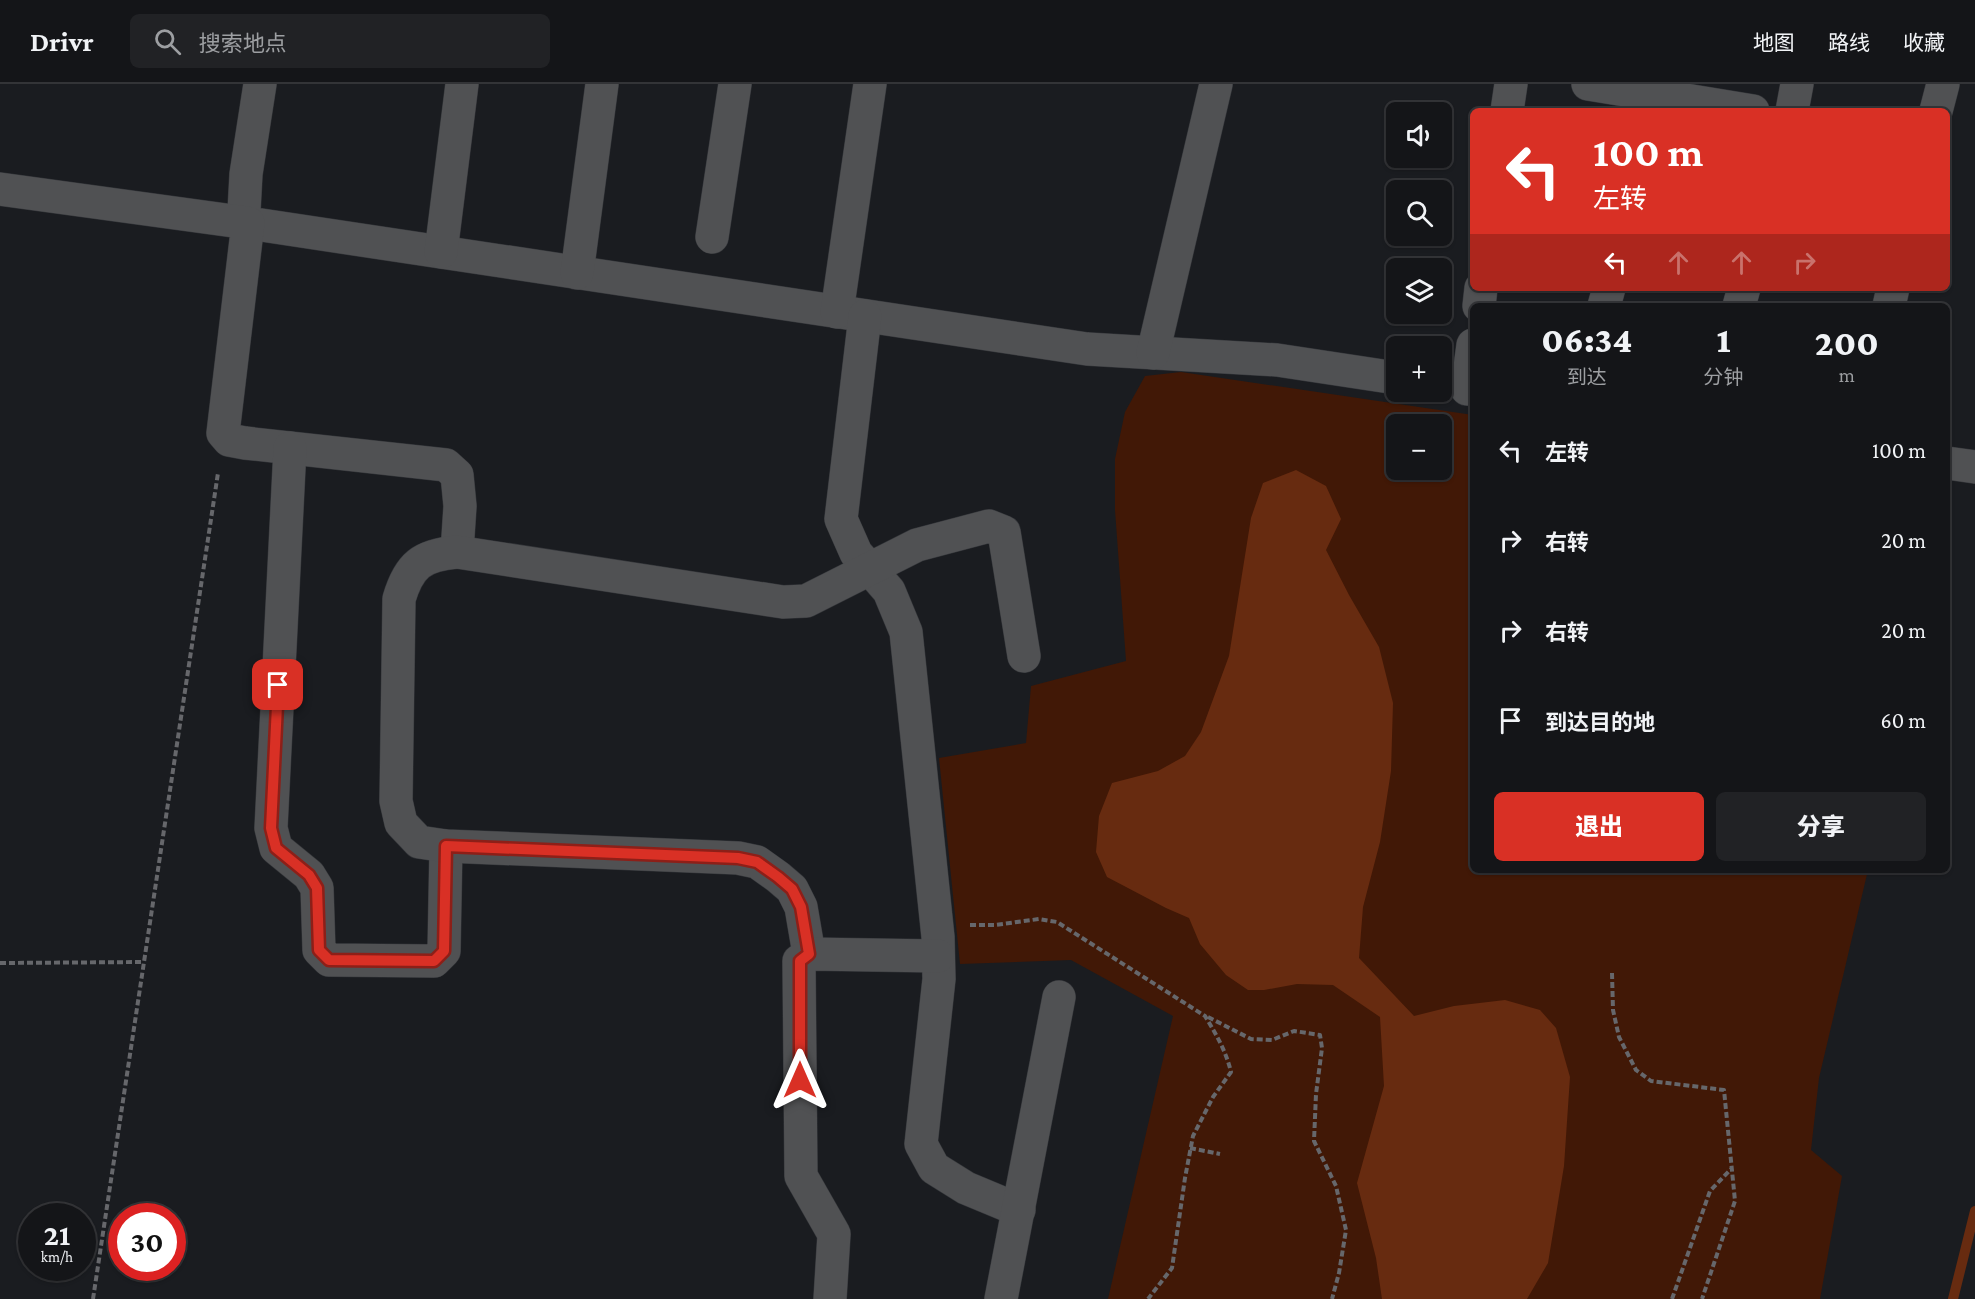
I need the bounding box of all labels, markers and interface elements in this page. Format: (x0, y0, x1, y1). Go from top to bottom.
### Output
search box (130, 14, 550, 68)
icon: search (151, 25, 184, 58)
text: Drivr (30, 26, 94, 57)
text: 搜索地点 (199, 31, 287, 56)
text: 地图 (1753, 31, 1795, 55)
text: 路线 (1828, 31, 1870, 55)
text: 收藏 (1903, 31, 1945, 55)
map controls (1386, 102, 1452, 480)
button: sound (1386, 102, 1452, 168)
text: 100 m (1593, 128, 1703, 175)
icon: left (1494, 132, 1572, 210)
button: search (1386, 180, 1452, 246)
text: 左转 (1593, 184, 1647, 214)
icon: left (1599, 246, 1632, 279)
icon: ahead (1662, 246, 1695, 279)
icon: ahead (1725, 246, 1758, 279)
icon: right (1788, 246, 1821, 279)
button: layers (1386, 258, 1452, 324)
text: 06:34 (1541, 320, 1632, 360)
text: 1 (1717, 320, 1731, 360)
text: 200 (1815, 323, 1879, 363)
button: + (1386, 336, 1452, 402)
text: m (1839, 364, 1855, 386)
text: 到达 (1567, 366, 1607, 388)
text: 分钟 (1704, 366, 1744, 388)
button: − (1386, 414, 1452, 480)
icon: left (1494, 434, 1527, 467)
text: 100 m (1872, 438, 1926, 463)
text: 左转 (1545, 440, 1589, 465)
icon: right (1494, 524, 1527, 557)
text: 20 m (1881, 528, 1926, 553)
text: 右转 (1545, 530, 1589, 555)
icon: right (1494, 614, 1527, 647)
text: 20 m (1881, 618, 1926, 643)
text: 右转 (1545, 620, 1589, 645)
pin (252, 659, 303, 710)
icon: arrive (261, 668, 294, 701)
icon: arrive (1494, 704, 1527, 737)
text: 60 m (1881, 708, 1926, 733)
text: 到达目的地 (1545, 710, 1655, 735)
button: 退出 (1494, 792, 1704, 861)
button: 分享 (1716, 792, 1926, 861)
position arrow (768, 1048, 832, 1112)
speed limit sign: 30 (108, 1203, 186, 1281)
text: 21 (44, 1218, 70, 1251)
text: km/h (41, 1249, 73, 1265)

